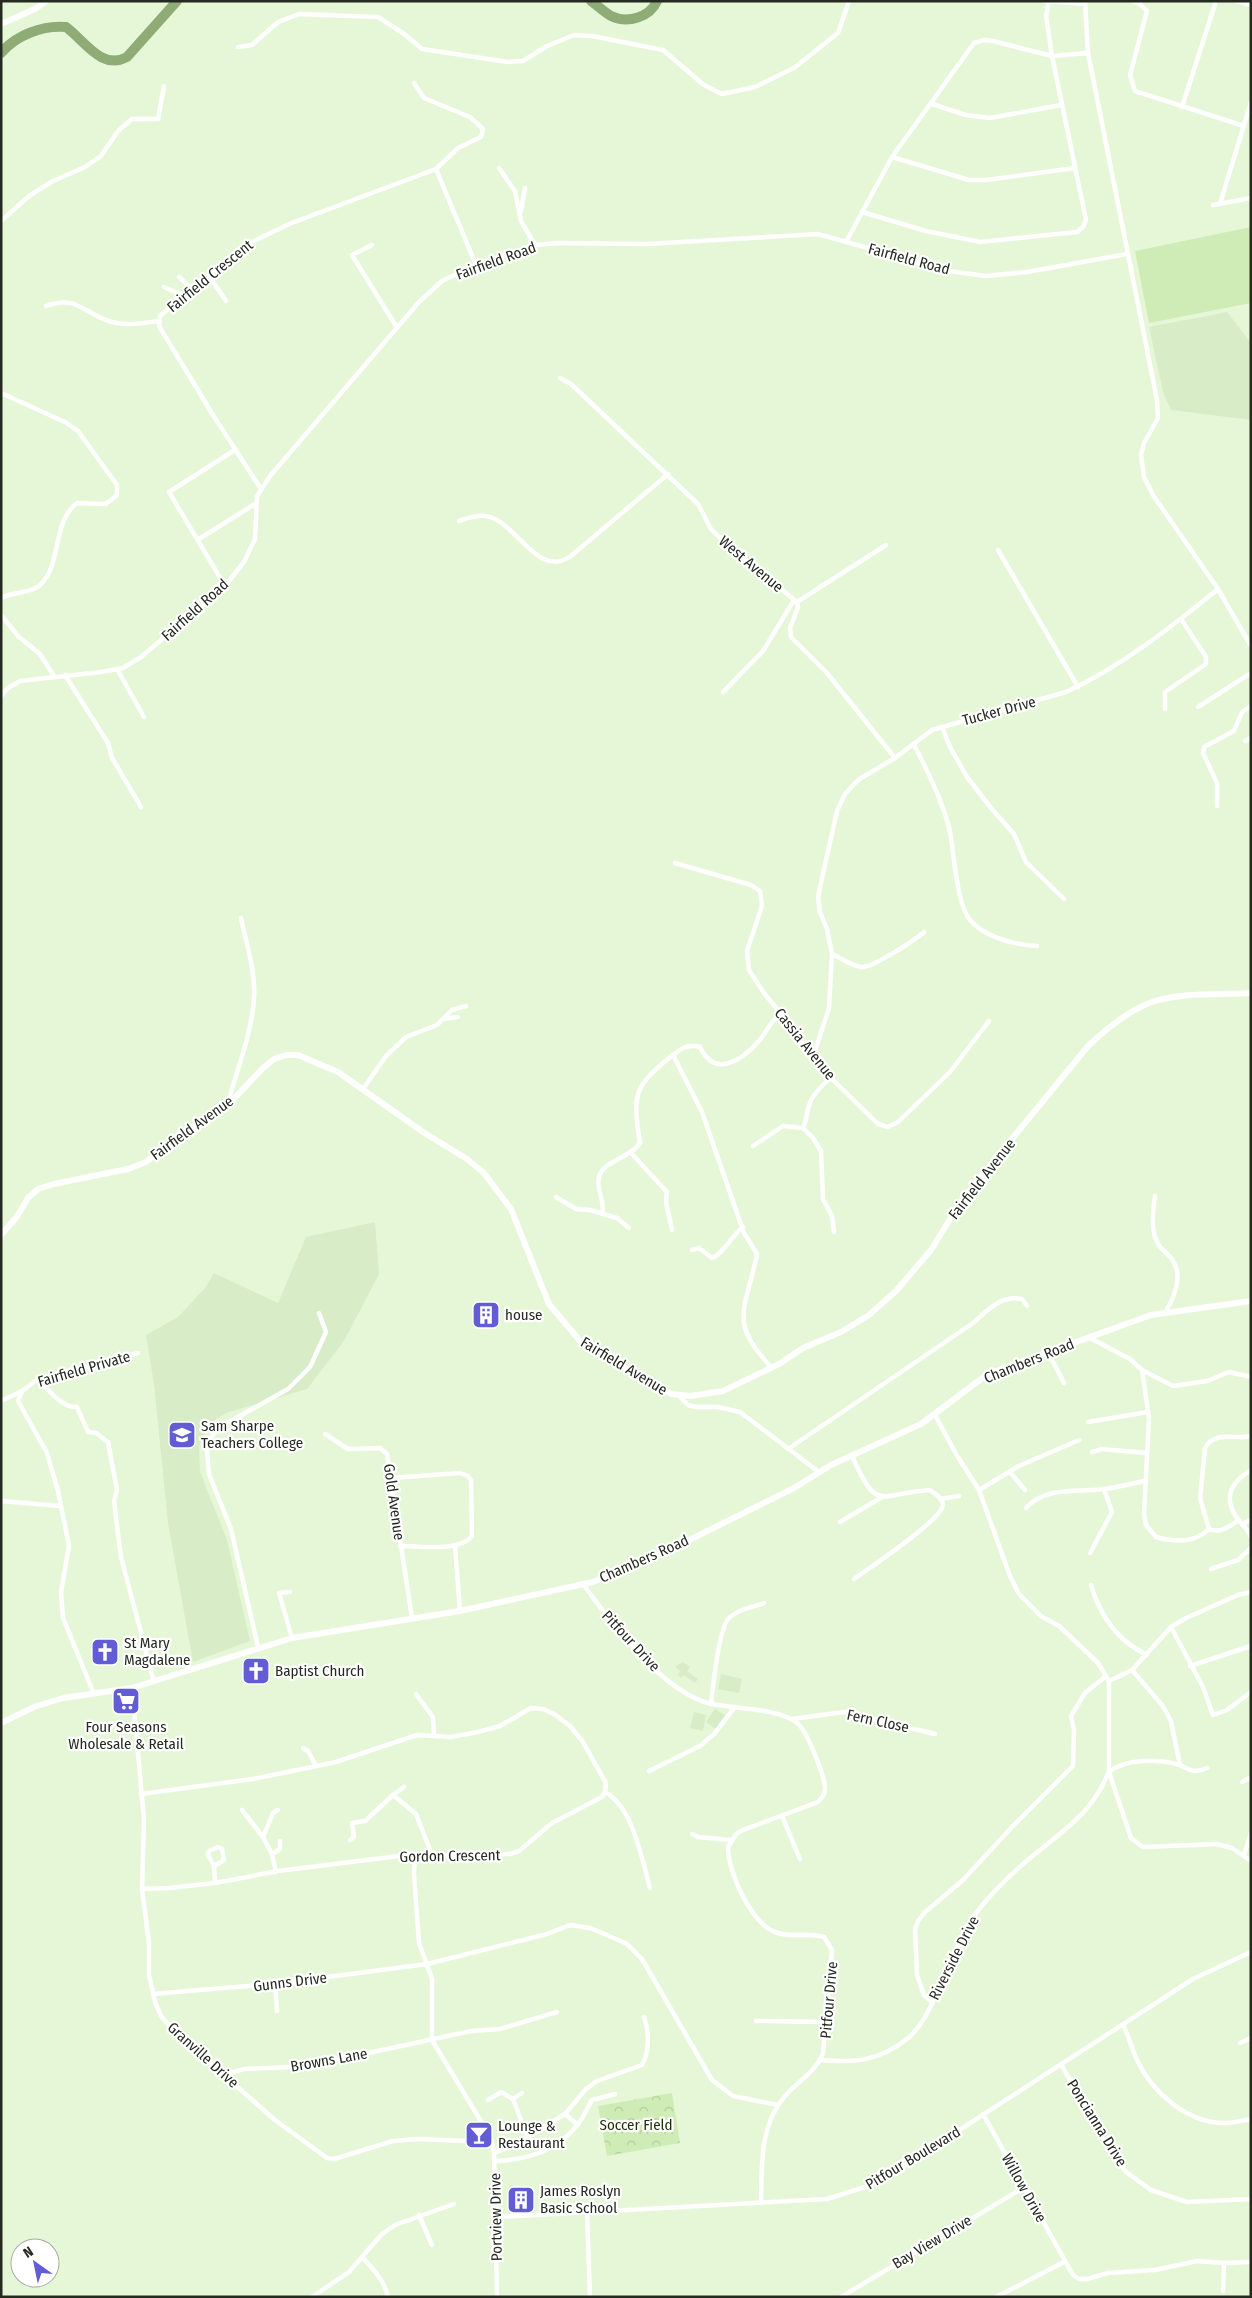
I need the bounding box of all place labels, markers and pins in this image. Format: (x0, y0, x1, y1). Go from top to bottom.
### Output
building icon: house (471, 1300, 501, 1330)
place label: house (505, 1306, 542, 1324)
place label: Sam Sharpe Teachers College (201, 1417, 303, 1452)
school or university icon: Sam Sharpe Teachers College (167, 1420, 197, 1450)
place label: St Mary Magdalene (124, 1634, 191, 1669)
church icon: St Mary Magdalene (90, 1637, 120, 1667)
church icon: Baptist Church (241, 1656, 271, 1686)
place label: Baptist Church (275, 1662, 364, 1680)
supermarket icon: Four Seasons Wholesale & Retail (111, 1686, 141, 1716)
place label: Four Seasons Wholesale & Retail (68, 1718, 184, 1753)
place label: Lounge & Restaurant (498, 2117, 565, 2152)
bar icon: Lounge & Restaurant (464, 2120, 494, 2150)
place label: James Roslyn Basic School (540, 2182, 621, 2217)
building icon: James Roslyn Basic School (506, 2185, 536, 2215)

